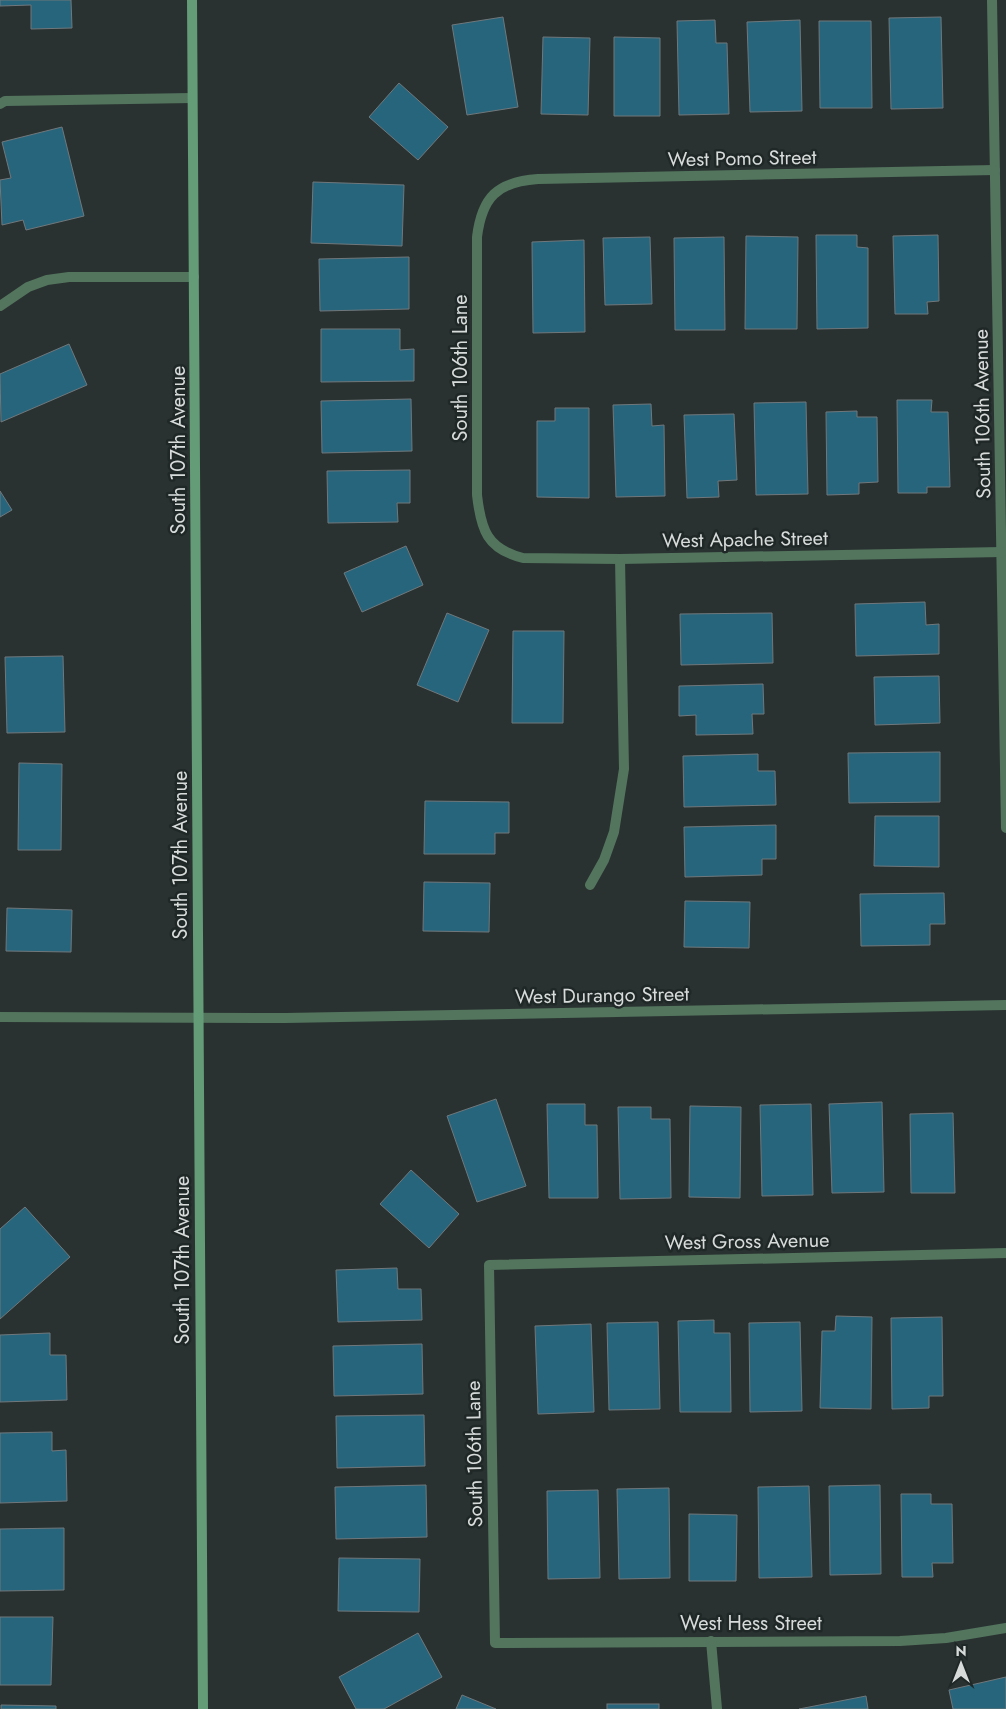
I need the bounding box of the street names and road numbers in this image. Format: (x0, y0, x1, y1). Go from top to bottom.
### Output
street label: West Pomo Street (667, 143, 817, 174)
street label: South 106th Lane (446, 295, 475, 441)
street label: South 106th Avenue (967, 329, 998, 499)
street label: South 107th Avenue (164, 366, 193, 534)
street label: West Apache Street (662, 524, 828, 555)
street label: South 107th Avenue (166, 771, 195, 939)
street label: West Durango Street (515, 979, 690, 1012)
street label: South 107th Avenue (168, 1176, 197, 1344)
street label: West Gross Avenue (664, 1226, 830, 1257)
street label: South 106th Lane (459, 1380, 490, 1528)
street label: West Hess Street (680, 1609, 822, 1638)

